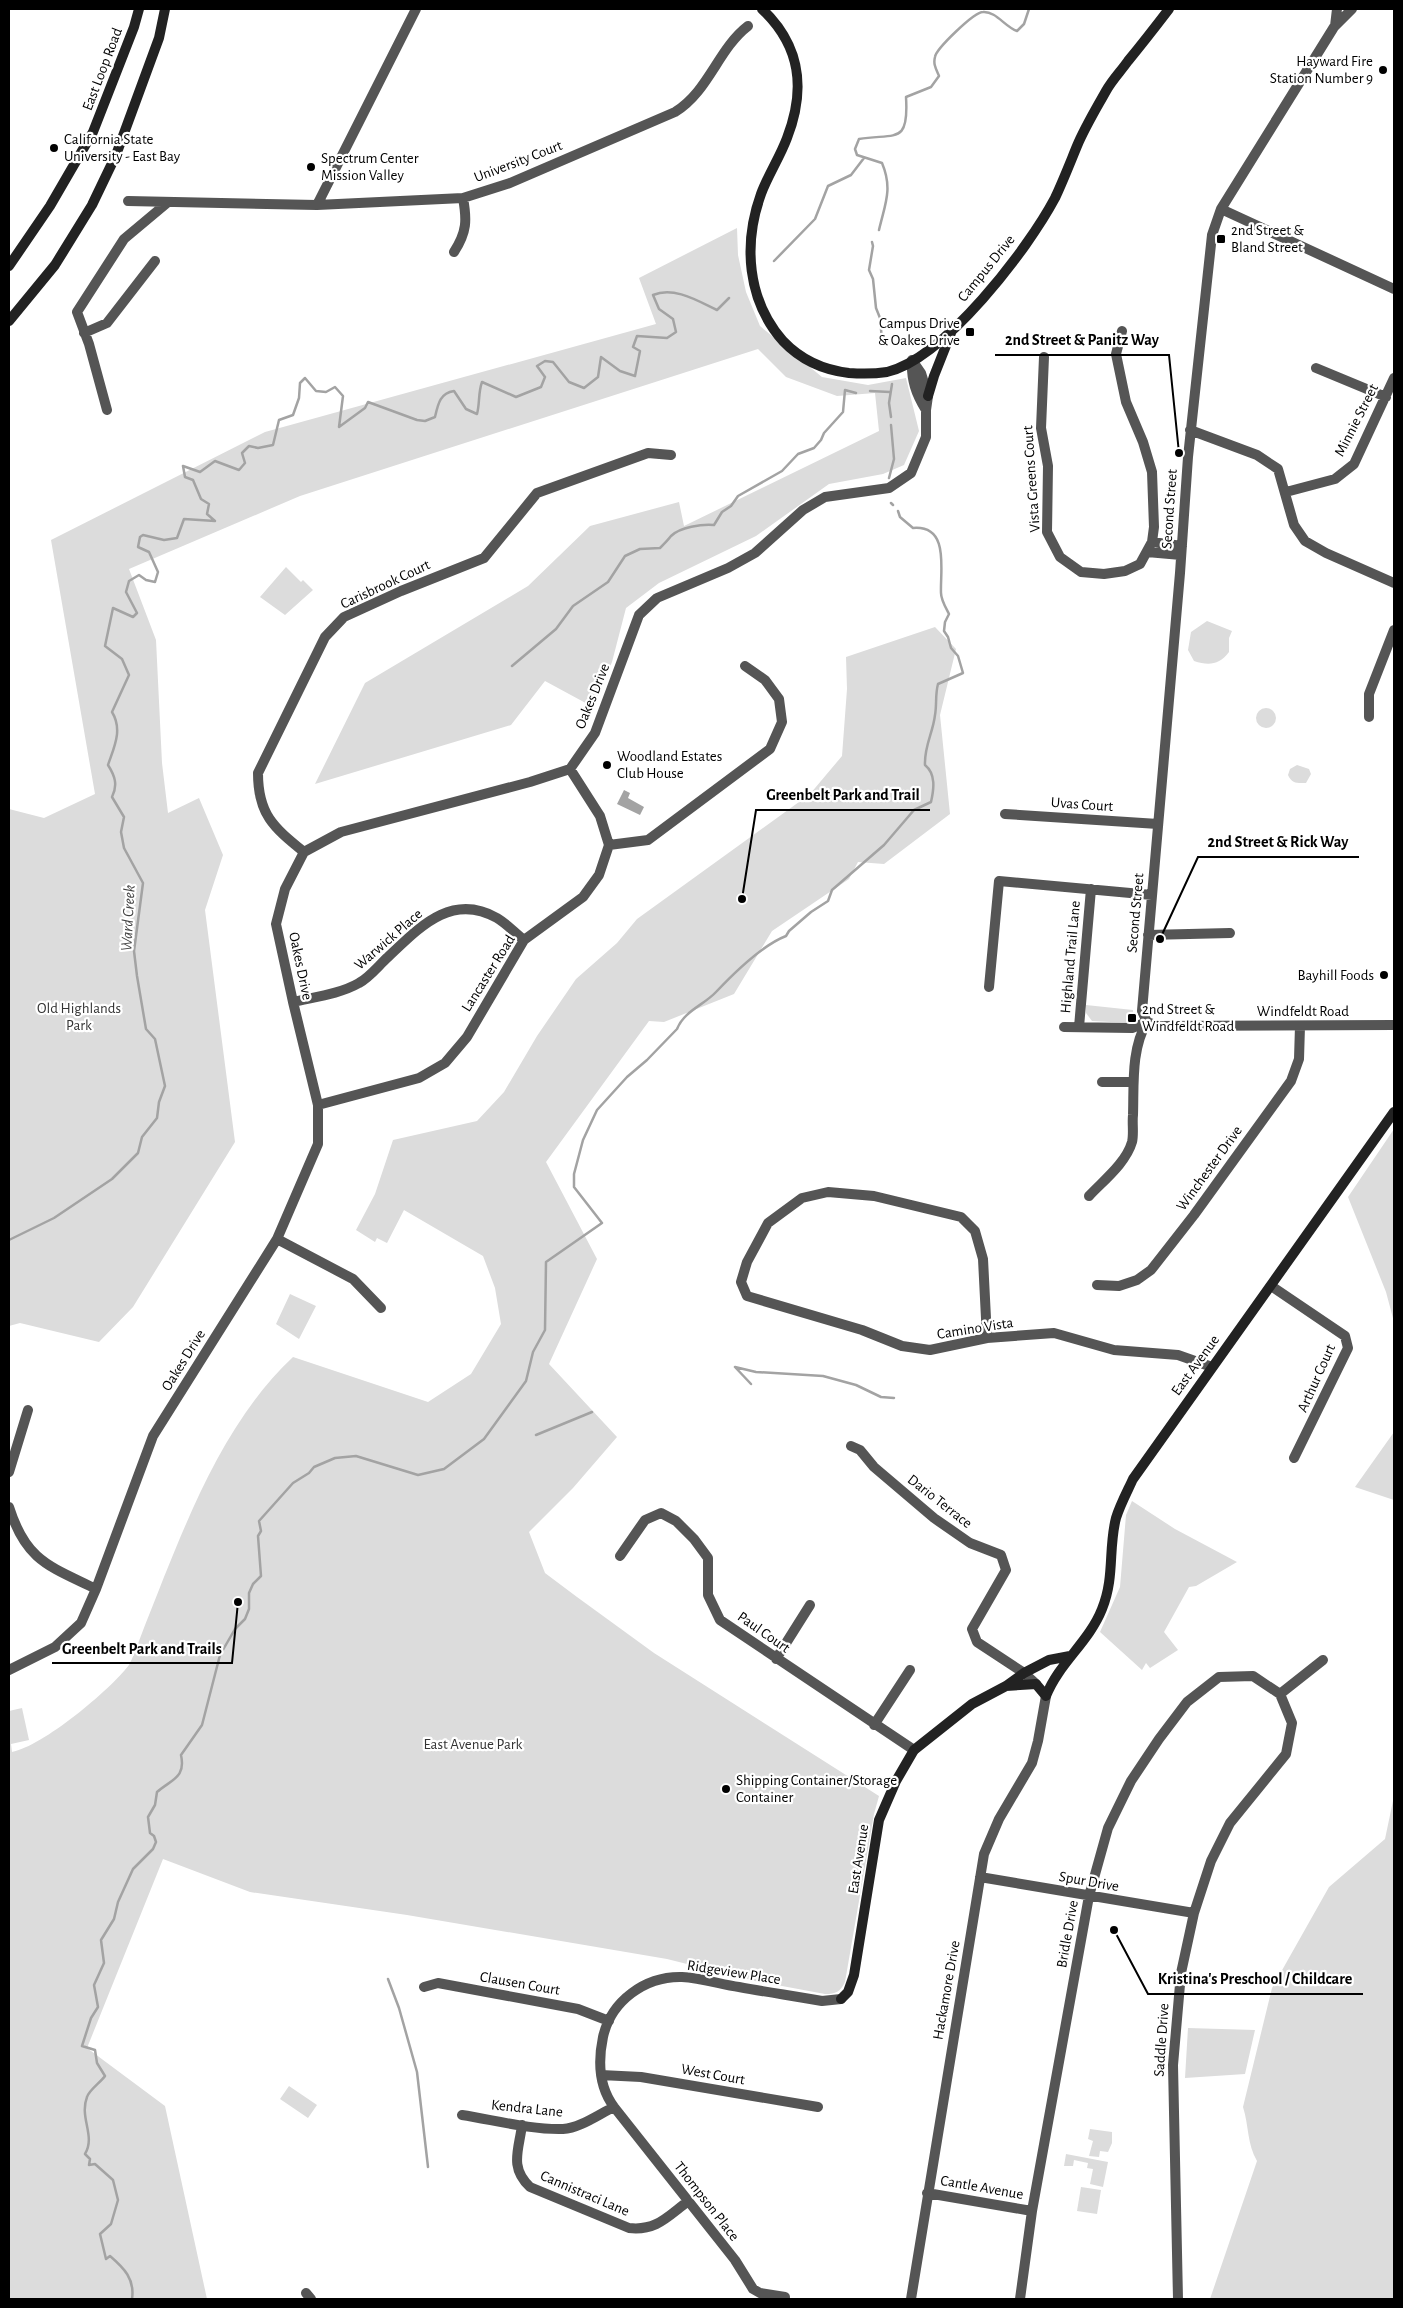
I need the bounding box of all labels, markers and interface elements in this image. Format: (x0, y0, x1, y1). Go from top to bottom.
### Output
street label: East Loop Road (80, 25, 125, 113)
place label: Hayward Fire Station Number 9 (1270, 54, 1373, 86)
marker: Hayward Fire Station Number 9 (1377, 64, 1389, 76)
place label: California State University - East Bay (64, 132, 181, 164)
street label: University Court (472, 138, 565, 185)
marker: California State University - East Bay (48, 142, 60, 154)
place label: Spectrum Center Mission Valley (321, 151, 419, 183)
marker: Spectrum Center Mission Valley (305, 161, 317, 173)
place label: 2nd Street & Bland Street (1231, 223, 1305, 255)
street label: Campus Drive (955, 232, 1018, 305)
marker: 2nd Street & Bland Street (1215, 233, 1227, 245)
place label: Campus Drive & Oakes Drive (878, 316, 960, 348)
callout: 2nd Street & Panitz Way (995, 324, 1169, 355)
marker: Campus Drive & Oakes Drive (964, 326, 976, 338)
text: 2nd Street & Panitz Way (1005, 332, 1160, 349)
street label: Minnie Street (1332, 381, 1381, 459)
street label: Vista Greens Court (1020, 425, 1043, 533)
street label: Second Street (1159, 468, 1180, 549)
street label: Carisbrook Court (338, 557, 433, 612)
street label: Oakes Drive (573, 661, 612, 731)
place label: Woodland Estates Club House (617, 749, 722, 781)
marker: Woodland Estates Club House (601, 759, 613, 771)
callout: Greenbelt Park and Trail (756, 779, 930, 810)
text: Greenbelt Park and Trail (766, 787, 920, 803)
street label: Uvas Court (1050, 795, 1114, 814)
callout: 2nd Street & Rick Way (1198, 826, 1359, 857)
text: 2nd Street & Rick Way (1208, 834, 1349, 851)
street label: Second Street (1125, 872, 1146, 954)
water label: Ward Creek (118, 884, 138, 952)
street label: Highland Trail Lane (1058, 900, 1083, 1014)
street label: Warwick Place (352, 906, 425, 973)
street label: Oakes Drive (286, 931, 315, 1002)
street label: Lancaster Road (459, 932, 518, 1014)
place label: Bayhill Foods (1297, 968, 1374, 983)
marker: Bayhill Foods (1378, 969, 1390, 981)
park label: Old Highlands Park (37, 1001, 121, 1033)
place label: 2nd Street & Windfeldt Road (1142, 1002, 1235, 1034)
street label: Windfeldt Road (1257, 1004, 1349, 1019)
marker: 2nd Street & Windfeldt Road (1126, 1012, 1138, 1024)
street label: Winchester Drive (1174, 1123, 1245, 1213)
street label: Camino Vista (936, 1315, 1014, 1342)
street label: Oakes Drive (159, 1327, 208, 1394)
street label: East Avenue (1169, 1332, 1222, 1398)
street label: Arthur Court (1295, 1342, 1338, 1414)
street label: Dario Terrace (905, 1472, 975, 1531)
street label: Paul Court (735, 1609, 793, 1656)
callout: Greenbelt Park and Trails (52, 1632, 232, 1663)
text: Greenbelt Park and Trails (62, 1641, 222, 1657)
park label: East Avenue Park (424, 1737, 523, 1752)
place label: Shipping Container/Storage Container (736, 1773, 897, 1805)
marker: Shipping Container/Storage Container (720, 1783, 732, 1795)
street label: East Avenue (846, 1823, 871, 1895)
street label: Spur Drive (1058, 1869, 1120, 1894)
street label: Bridle Drive (1054, 1899, 1081, 1969)
street label: Hackamore Drive (930, 1939, 963, 2041)
street label: Ridgeview Place (686, 1958, 782, 1987)
callout: Kristina's Preschool / Childcare (1148, 1963, 1363, 1994)
street label: Clausen Court (479, 1969, 561, 1998)
text: Kristina's Preschool / Childcare (1158, 1971, 1353, 1987)
street label: Saddle Drive (1151, 2003, 1172, 2077)
street label: West Court (680, 2062, 746, 2088)
street label: Kendra Lane (490, 2097, 564, 2120)
street label: Thompson Place (671, 2159, 742, 2244)
street label: Cannistraci Lane (538, 2168, 632, 2219)
street label: Cantle Avenue (939, 2173, 1025, 2202)

